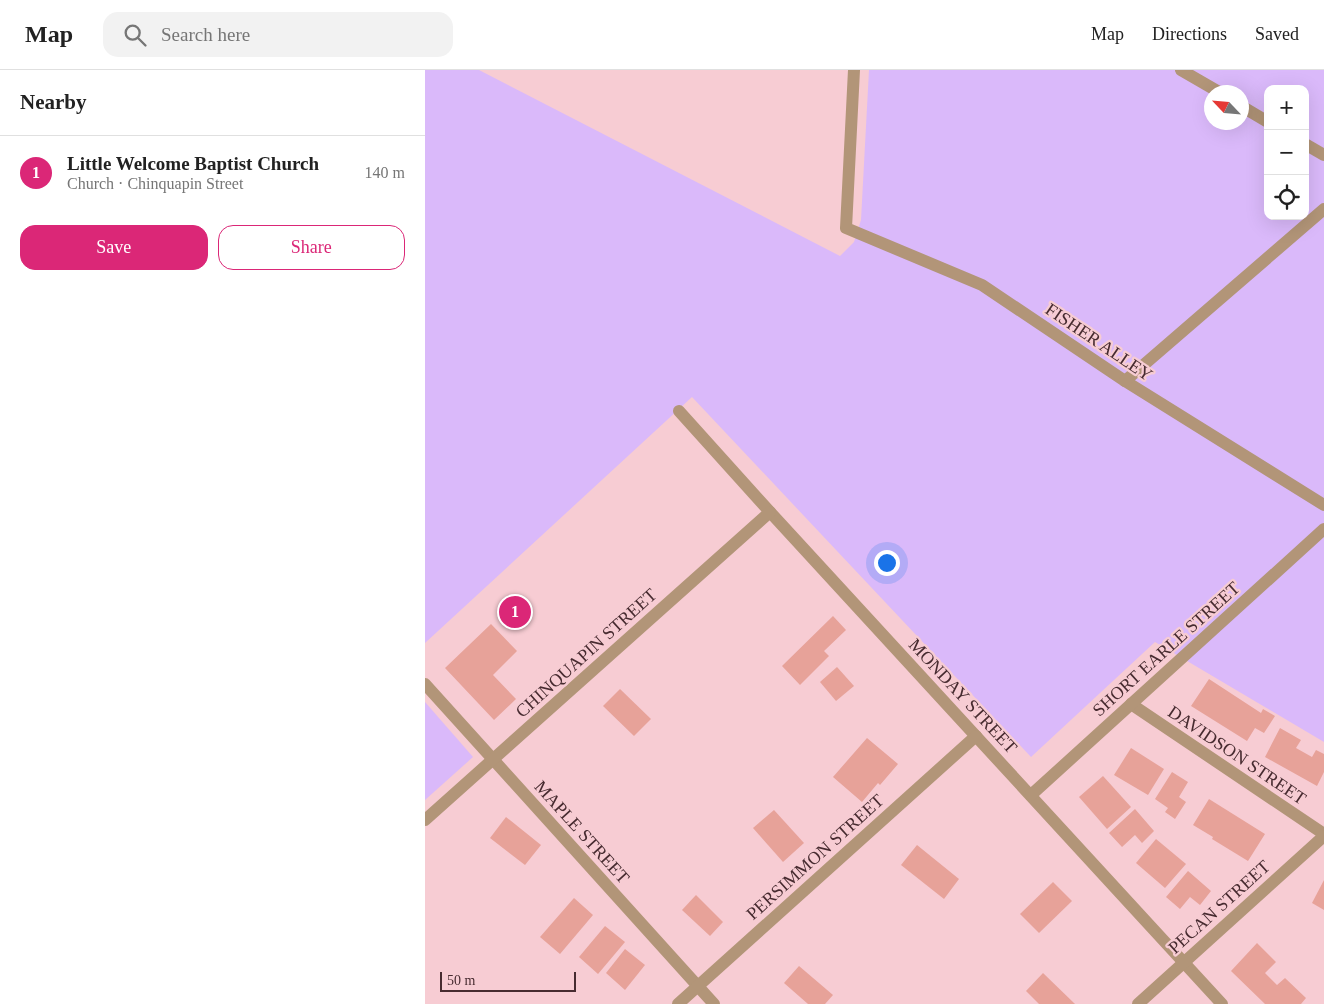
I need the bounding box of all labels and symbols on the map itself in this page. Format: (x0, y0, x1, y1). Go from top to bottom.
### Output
north arrow (1204, 85, 1249, 130)
street label: FISHER ALLEY (1042, 299, 1156, 385)
your location (874, 550, 900, 576)
street label: SHORT EARLE STREET (1088, 578, 1244, 720)
street label: CHINQUAPIN STREET (511, 585, 661, 721)
pin: 1 (499, 593, 531, 631)
street label: MONDAY STREET (905, 635, 1021, 757)
street label: DAVIDSON STREET (1164, 701, 1310, 809)
street label: MAPLE STREET (531, 776, 633, 888)
street label: PERSIMMON STREET (742, 790, 888, 924)
street label: PECAN STREET (1164, 856, 1274, 958)
scale bar (440, 969, 576, 992)

